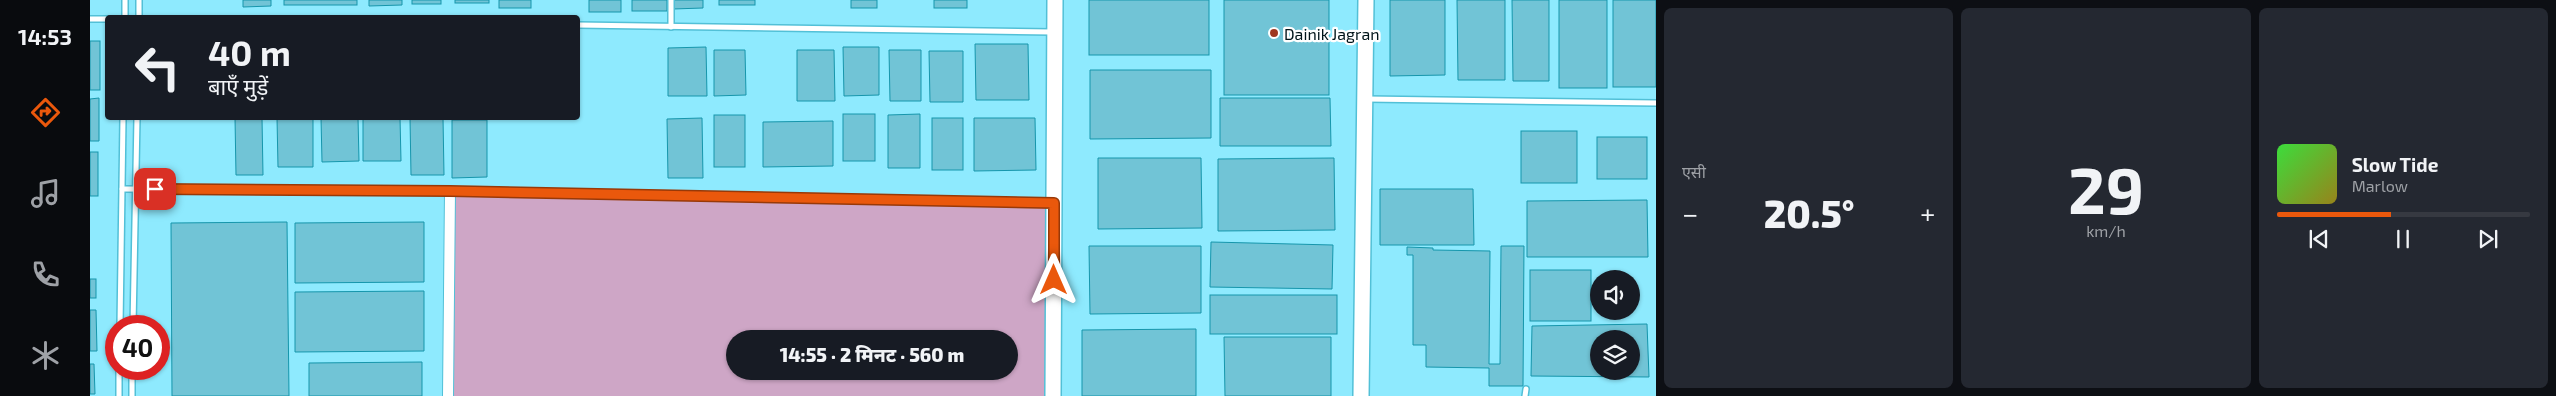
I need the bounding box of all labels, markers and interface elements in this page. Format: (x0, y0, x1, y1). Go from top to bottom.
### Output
text: 14:53 (18, 23, 72, 49)
place label: Dainik Jagran (1284, 24, 1380, 43)
marker: Dainik Jagran (1268, 27, 1280, 39)
text: 40 m (208, 31, 291, 73)
icon: left (125, 35, 190, 100)
text: बाएँ मुड़ें (208, 73, 268, 99)
icon: directions (28, 95, 63, 130)
text: 29 (2068, 149, 2144, 227)
text: Slow Tide (2352, 153, 2438, 176)
text: एसी (1682, 162, 1706, 181)
pin (134, 168, 176, 210)
icon: arrive (141, 175, 169, 203)
icon: music (28, 176, 63, 211)
text: Marlow (2352, 176, 2408, 195)
text: 20.5° (1764, 190, 1854, 236)
text: − (1682, 196, 1698, 230)
text: + (1920, 196, 1935, 230)
text: km/h (2086, 221, 2126, 240)
icon: previous (2305, 225, 2333, 253)
icon: pause (2389, 225, 2417, 253)
icon: next (2474, 225, 2502, 253)
position arrow (1027, 253, 1079, 305)
icon: phone (28, 257, 63, 292)
map controls (1590, 270, 1640, 380)
button: sound (1590, 270, 1640, 320)
speed limit sign: 40 (105, 315, 170, 380)
button: layers (1590, 330, 1640, 380)
icon: climate (28, 338, 63, 373)
text: 14:55 · 2 मिनट · 560 m (780, 343, 964, 366)

